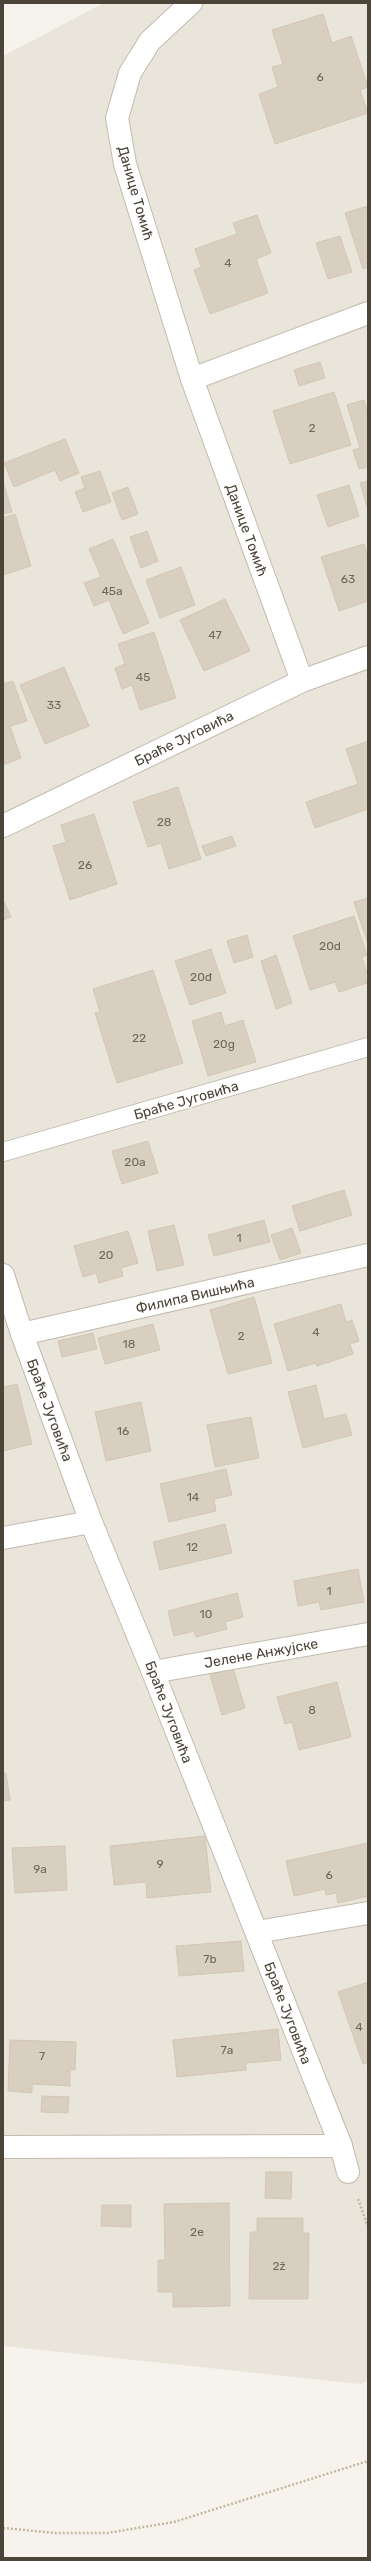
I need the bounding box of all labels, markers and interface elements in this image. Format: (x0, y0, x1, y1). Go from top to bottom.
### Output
house number: 6 (316, 70, 324, 84)
street label: Данице Томић (114, 144, 157, 242)
house number: 4 (224, 256, 232, 270)
house number: 2 (308, 421, 316, 435)
street label: Данице Томић (222, 481, 271, 579)
house number: 63 (341, 572, 355, 586)
house number: 45a (101, 584, 123, 598)
house number: 47 (208, 628, 222, 642)
house number: 45 (136, 670, 150, 684)
house number: 33 (47, 698, 61, 712)
street label: Браће Југовића (132, 707, 237, 770)
house number: 28 (157, 815, 171, 829)
house number: 26 (78, 858, 92, 872)
house number: 20d (319, 939, 341, 953)
house number: 20đ (190, 970, 213, 984)
house number: 22 (132, 1031, 146, 1045)
house number: 20g (213, 1037, 235, 1051)
street label: Браће Југовића (132, 1077, 240, 1124)
house number: 20a (124, 1155, 146, 1169)
house number: 1 (236, 1231, 242, 1245)
house number: 20 (99, 1248, 113, 1262)
street label: Филипа Вишњића (134, 1274, 256, 1317)
house number: 4 (312, 1325, 320, 1339)
house number: 2 (237, 1329, 245, 1343)
house number: 18 (123, 1337, 135, 1351)
street label: Браће Југовића (23, 1356, 76, 1464)
house number: 16 (117, 1424, 129, 1438)
house number: 14 (187, 1490, 200, 1504)
house number: 12 (186, 1540, 198, 1554)
house number: 1 (326, 1584, 332, 1598)
house number: 10 (200, 1607, 212, 1621)
street label: Јелене Анжујске (203, 1635, 320, 1672)
street label: Браће Југовића (141, 1659, 196, 1766)
house number: 8 (308, 1703, 316, 1717)
house number: 9 (156, 1857, 164, 1871)
house number: 9a (33, 1862, 47, 1876)
house number: 6 (325, 1868, 333, 1882)
house number: 7b (203, 1952, 217, 1966)
street label: Браће Југовића (260, 1960, 315, 2067)
house number: 4 (355, 2020, 363, 2034)
house number: 7a (221, 2043, 233, 2057)
house number: 7 (39, 2049, 45, 2063)
house number: 2e (190, 2225, 204, 2239)
house number: 2ž (272, 2259, 286, 2273)

